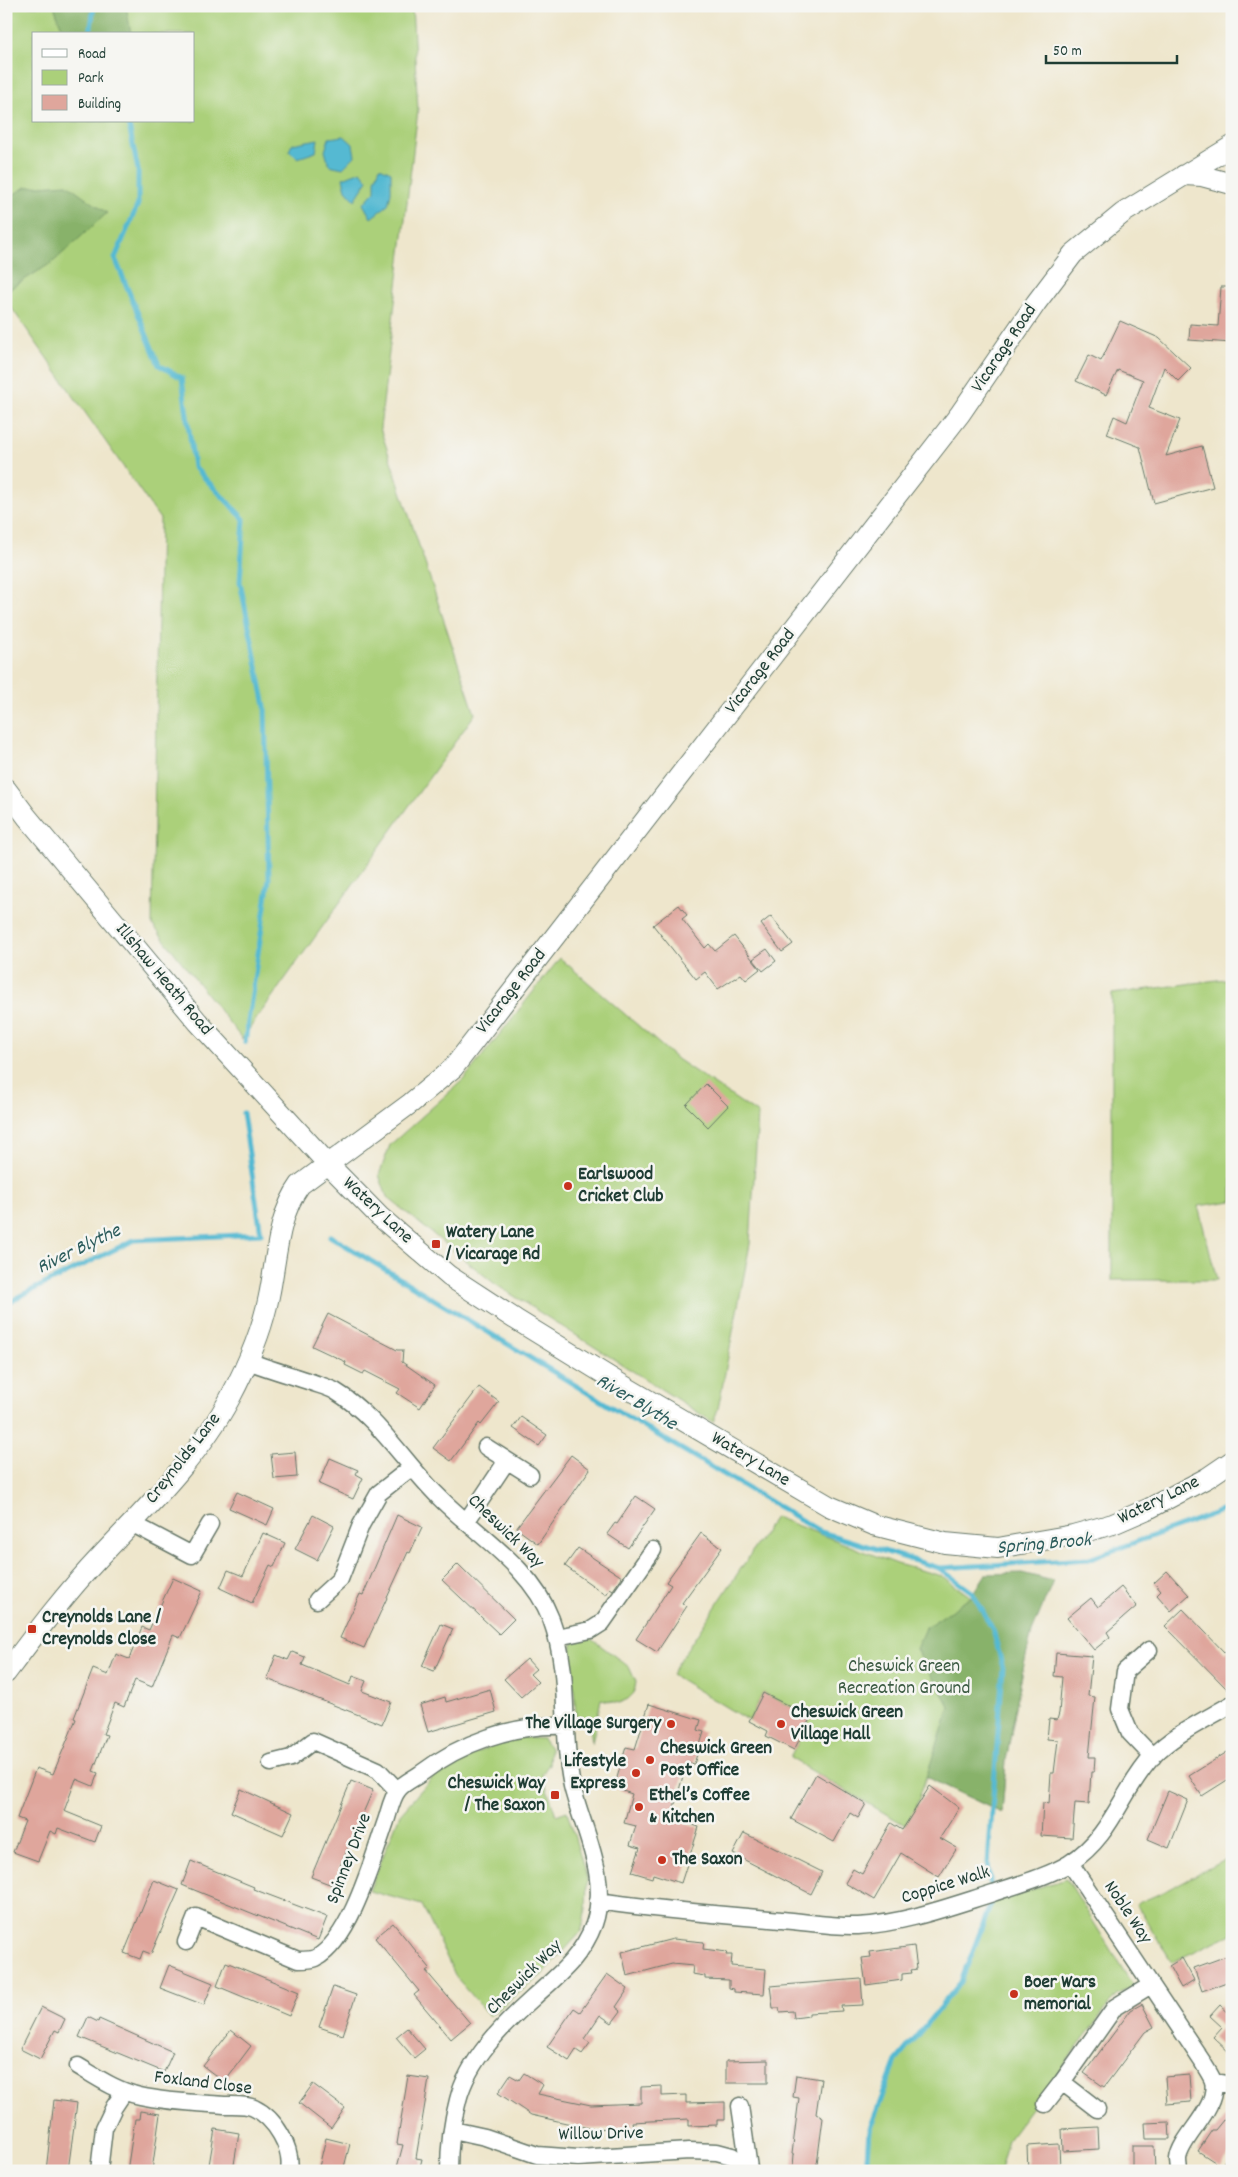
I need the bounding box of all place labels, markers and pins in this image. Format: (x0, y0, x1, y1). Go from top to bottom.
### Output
place label: Earlswood Cricket Club (578, 1162, 663, 1211)
marker: Earlswood Cricket Club (562, 1180, 574, 1192)
place label: Watery Lane / Vicarage Rd (445, 1220, 540, 1269)
marker: Watery Lane / Vicarage Rd (430, 1238, 442, 1250)
place label: Creynolds Lane / Creynolds Close (42, 1605, 162, 1654)
marker: Creynolds Lane / Creynolds Close (26, 1623, 38, 1635)
place label: Cheswick Green Village Hall (791, 1700, 903, 1749)
place label: The Village Surgery (525, 1711, 662, 1738)
marker: The Village Surgery (665, 1718, 677, 1730)
marker: Cheswick Green Village Hall (775, 1718, 787, 1730)
place label: Cheswick Green Post Office (660, 1736, 772, 1785)
place label: Lifestyle Express (564, 1749, 626, 1798)
marker: Cheswick Green Post Office (644, 1754, 656, 1766)
marker: Lifestyle Express (630, 1767, 642, 1779)
place label: Cheswick Way / The Saxon (448, 1771, 546, 1820)
place label: Ethel’s Coffee & Kitchen (649, 1783, 750, 1832)
marker: Cheswick Way / The Saxon (549, 1789, 561, 1801)
marker: Ethel’s Coffee & Kitchen (633, 1801, 645, 1813)
place label: The Saxon (672, 1847, 743, 1874)
marker: The Saxon (656, 1854, 668, 1866)
place label: Boer Wars memorial (1024, 1970, 1096, 2019)
marker: Boer Wars memorial (1008, 1988, 1020, 2000)

